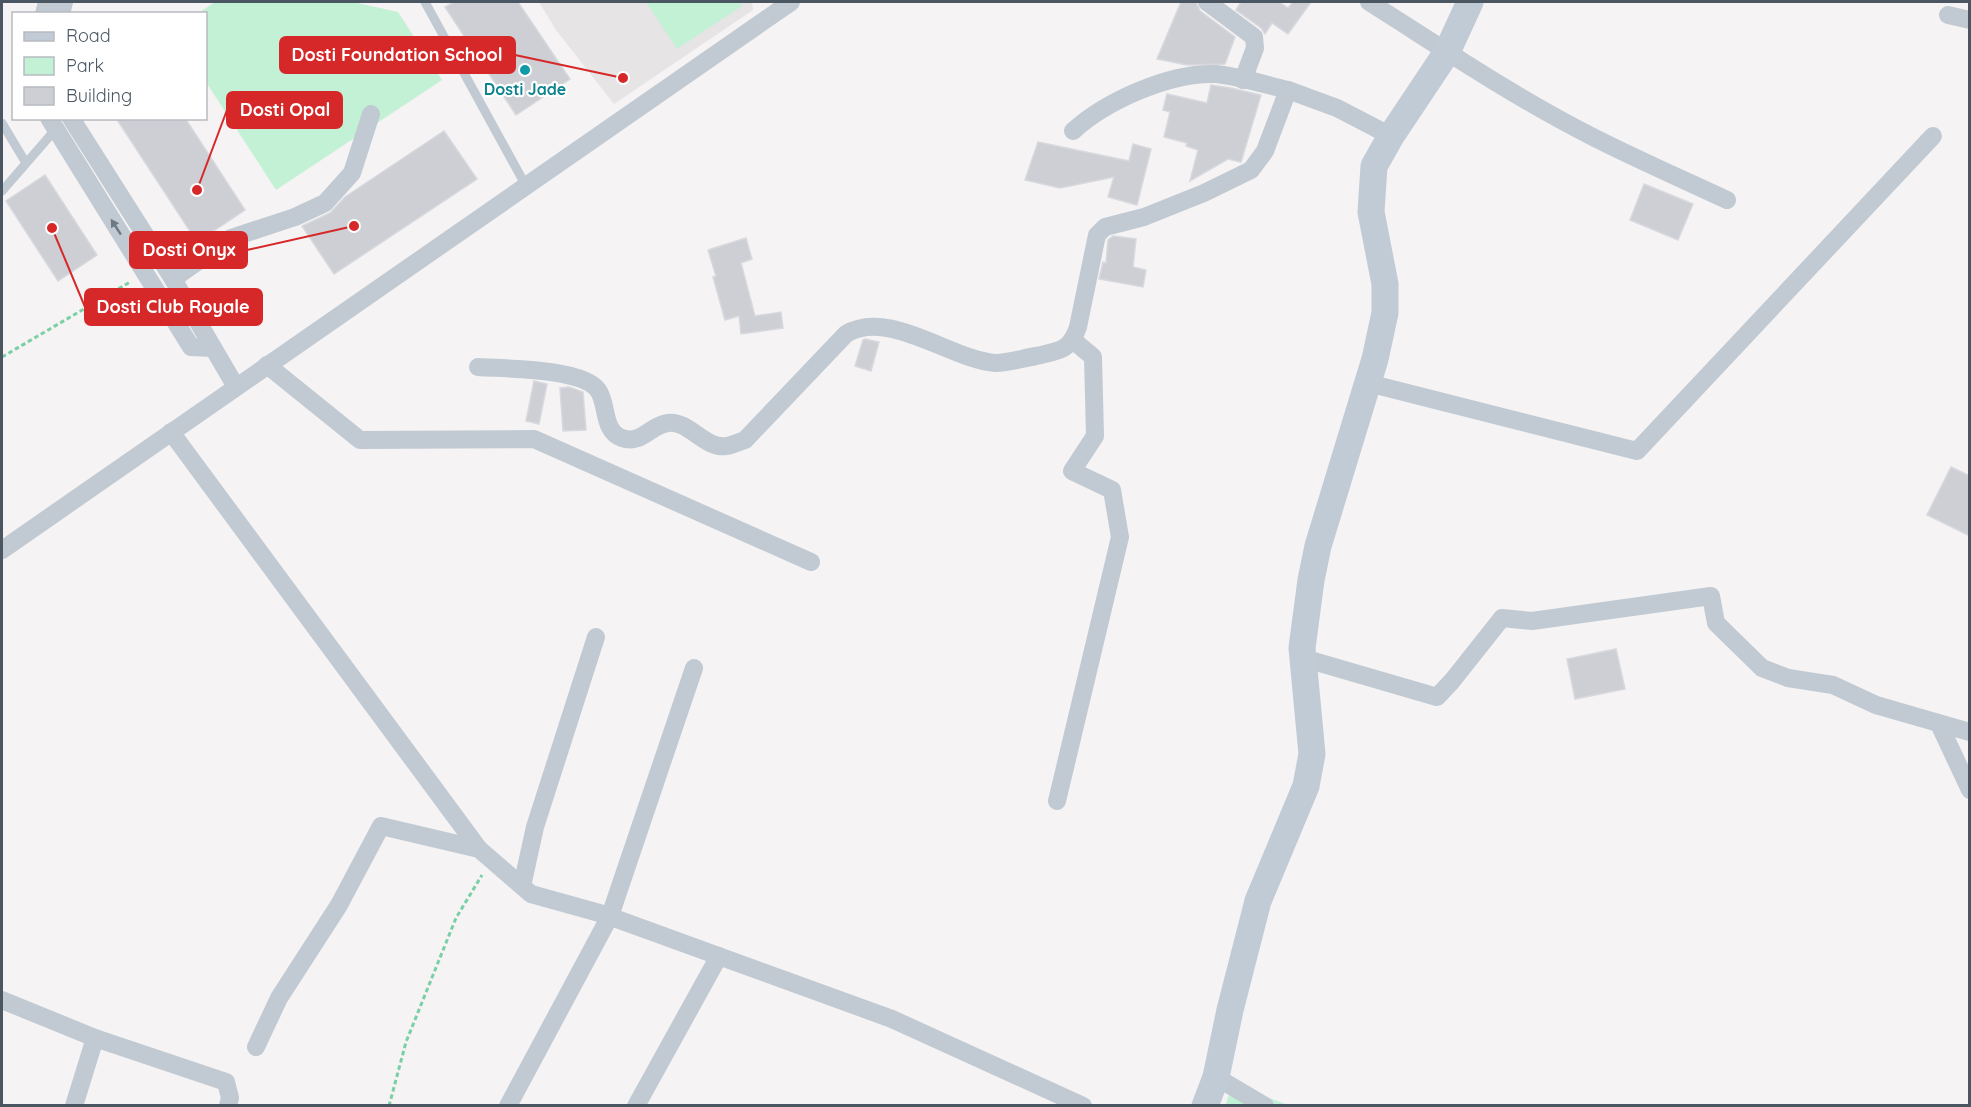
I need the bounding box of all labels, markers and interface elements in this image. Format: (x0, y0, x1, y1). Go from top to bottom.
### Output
legend (12, 12, 207, 120)
text: Road (66, 24, 111, 47)
callout: Dosti Foundation School (280, 37, 515, 73)
text: Dosti Foundation School (291, 43, 503, 66)
text: Park (66, 54, 104, 77)
marker: Dosti Jade (518, 63, 532, 77)
place label: Dosti Jade (484, 79, 566, 99)
text: Building (66, 84, 132, 107)
callout: Dosti Opal (227, 92, 342, 128)
text: Dosti Opal (240, 98, 330, 121)
one-way arrow (110, 220, 122, 236)
callout: Dosti Onyx (130, 232, 247, 268)
text: Dosti Onyx (142, 238, 236, 261)
callout: Dosti Club Royale (85, 289, 262, 325)
text: Dosti Club Royale (96, 295, 250, 318)

